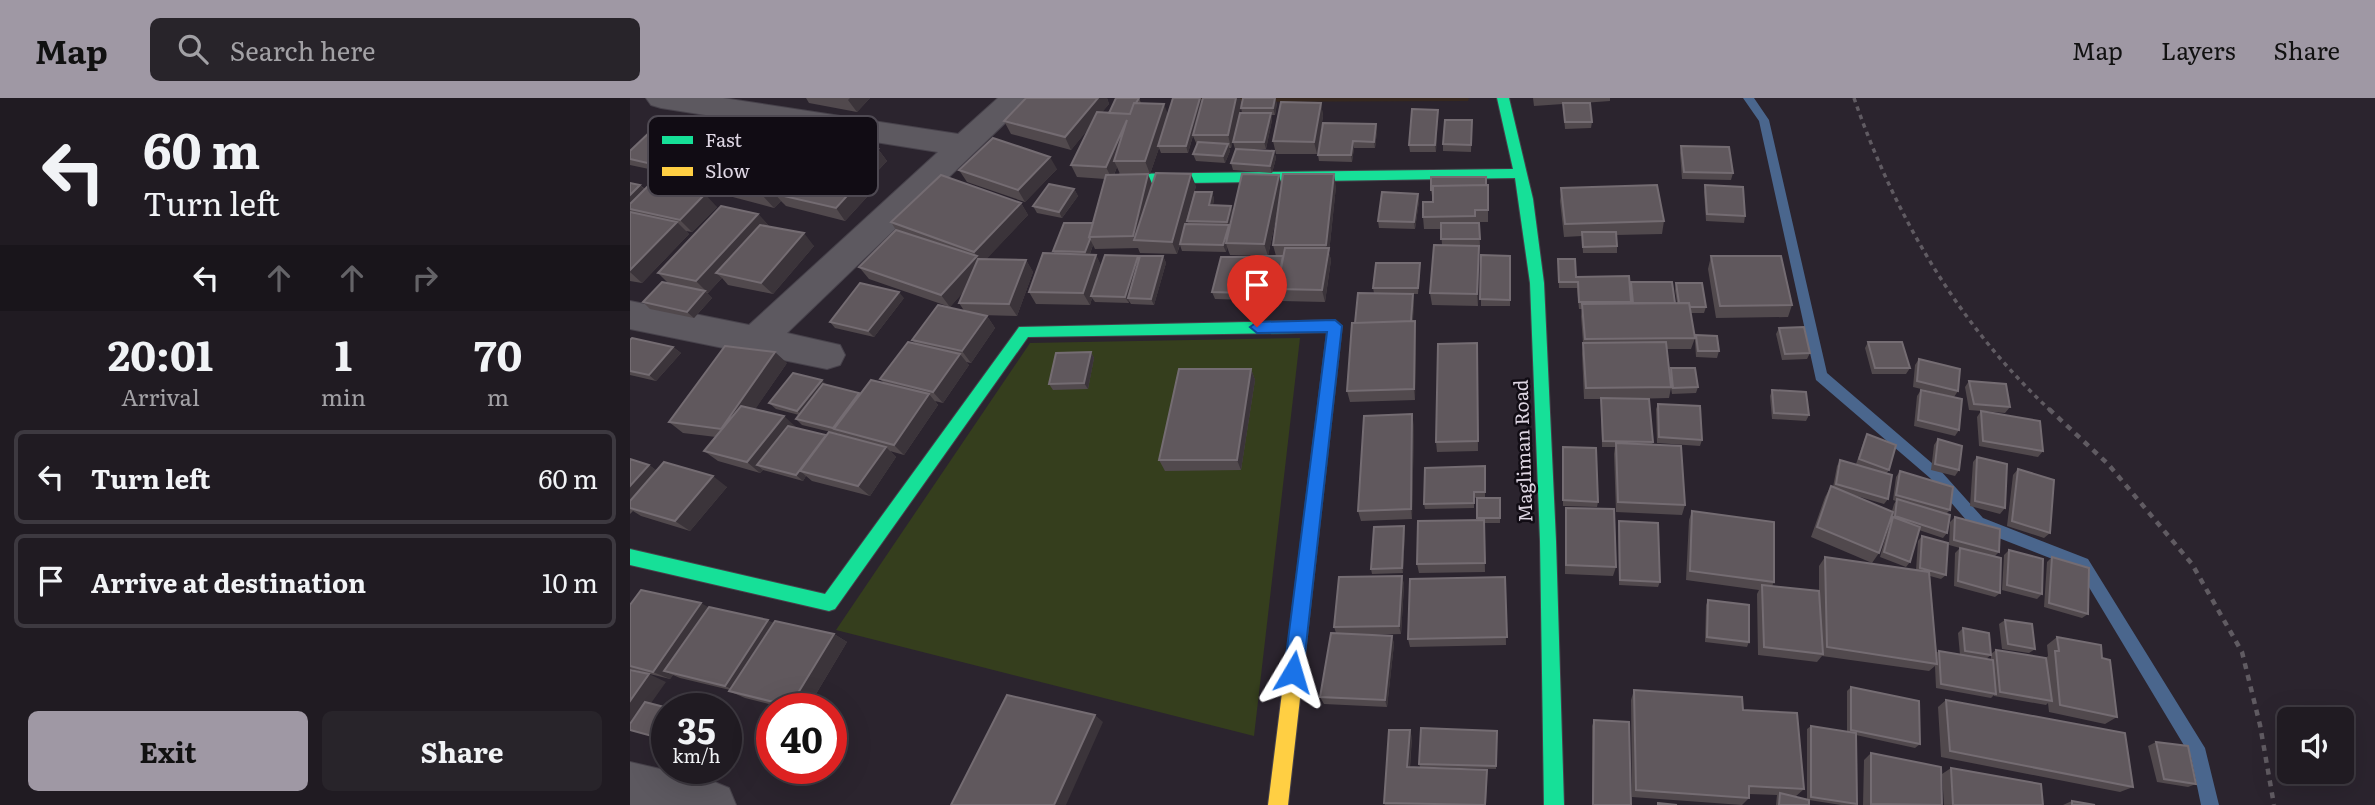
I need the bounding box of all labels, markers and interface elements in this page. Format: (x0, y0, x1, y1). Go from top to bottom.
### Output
search box (150, 18, 640, 81)
text: Map (35, 25, 108, 74)
icon: search (174, 30, 212, 68)
text: Search here (230, 30, 376, 69)
text: Map (2072, 32, 2123, 67)
text: Layers (2161, 32, 2235, 67)
text: Share (2273, 32, 2340, 67)
text: 60 m (143, 111, 260, 184)
legend (648, 116, 878, 196)
text: Fast (705, 125, 742, 153)
icon: left (28, 126, 119, 217)
text: Slow (705, 156, 750, 184)
text: Turn left (143, 178, 280, 226)
pin (1227, 255, 1287, 327)
icon: left (187, 259, 225, 297)
icon: ahead (260, 259, 298, 297)
icon: ahead (333, 259, 371, 297)
icon: right (406, 259, 444, 297)
icon: arrive (1238, 266, 1276, 304)
text: 20:01 (108, 322, 213, 384)
text: 1 (335, 322, 352, 384)
text: 70 (474, 322, 522, 384)
text: Arrival (121, 379, 200, 413)
text: min (321, 379, 366, 413)
text: m (487, 379, 509, 413)
street label: Magliman Road (1506, 379, 1538, 523)
icon: left (32, 458, 70, 496)
text: Turn left (91, 458, 210, 497)
text: 60 m (539, 458, 598, 497)
icon: arrive (32, 562, 70, 600)
text: Arrive at destination (91, 562, 366, 601)
text: 10 m (542, 562, 598, 601)
position arrow (1256, 635, 1330, 709)
speed limit sign: 40 (756, 693, 847, 784)
text: 35 (677, 703, 716, 755)
map controls (2277, 707, 2354, 784)
button: sound (2277, 707, 2354, 784)
button: Exit (28, 711, 308, 791)
button: Share (322, 711, 602, 791)
text: km/h (673, 742, 720, 769)

